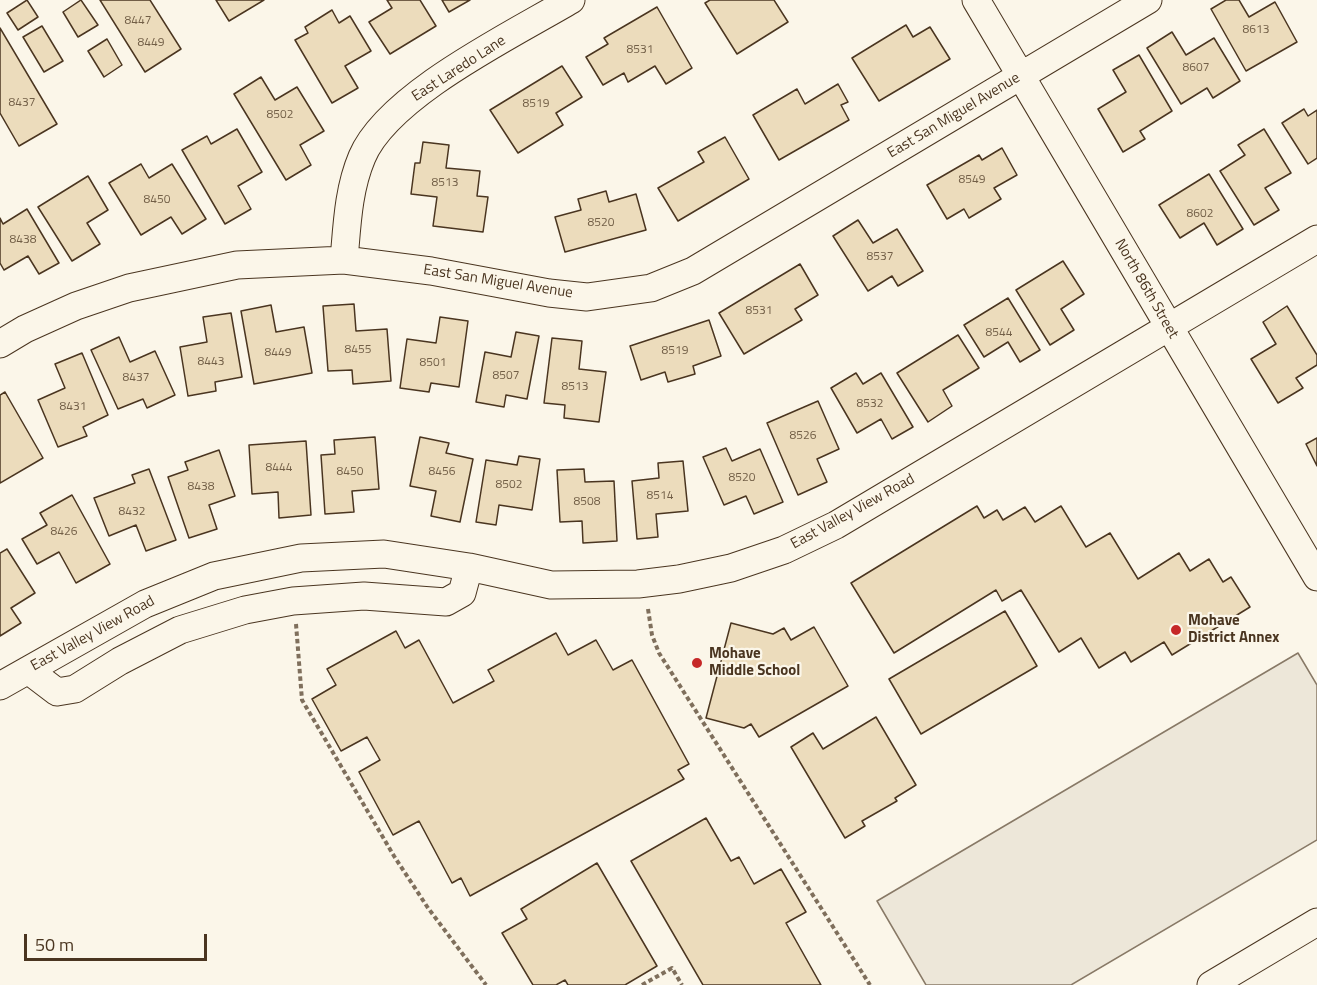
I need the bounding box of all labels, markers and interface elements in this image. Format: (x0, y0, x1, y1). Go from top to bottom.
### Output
house number: 8447 (125, 14, 151, 28)
house number: 8613 (1243, 23, 1269, 37)
street label: East Laredo Lane (409, 32, 509, 106)
house number: 8449 (138, 36, 164, 50)
house number: 8531 (627, 43, 653, 57)
house number: 8607 (1183, 61, 1209, 75)
street label: East San Miguel Avenue (885, 69, 1023, 163)
house number: 8437 (9, 96, 35, 110)
house number: 8519 (523, 97, 549, 111)
house number: 8502 (267, 108, 293, 122)
house number: 8549 (959, 173, 985, 187)
house number: 8513 (432, 176, 458, 190)
house number: 8450 (144, 193, 170, 207)
house number: 8602 (1187, 207, 1213, 221)
house number: 8520 (588, 216, 614, 230)
house number: 8438 (10, 233, 36, 247)
street label: North 86th Street (1110, 236, 1182, 342)
house number: 8537 (867, 250, 893, 264)
street label: East San Miguel Avenue (422, 261, 574, 303)
house number: 8531 (746, 304, 772, 318)
house number: 8544 (986, 326, 1012, 340)
house number: 8455 (345, 343, 371, 357)
house number: 8519 (662, 344, 688, 358)
house number: 8449 (265, 346, 291, 360)
house number: 8443 (198, 355, 224, 369)
house number: 8501 (420, 356, 446, 370)
house number: 8507 (493, 369, 519, 383)
house number: 8437 (123, 371, 149, 385)
house number: 8513 (562, 380, 588, 394)
house number: 8532 (857, 397, 883, 411)
house number: 8431 (60, 400, 86, 414)
house number: 8526 (790, 429, 816, 443)
house number: 8444 (266, 461, 292, 475)
house number: 8450 (337, 465, 363, 479)
house number: 8456 (429, 465, 455, 479)
street label: East Valley View Road (788, 470, 918, 554)
house number: 8520 (729, 471, 755, 485)
house number: 8502 (496, 478, 522, 492)
house number: 8438 (188, 480, 214, 494)
house number: 8514 (647, 489, 673, 503)
house number: 8508 (574, 495, 600, 509)
house number: 8432 (119, 505, 145, 519)
house number: 8426 (51, 525, 77, 539)
street label: East Valley View Road (28, 592, 158, 676)
place label: Mohave District Annex (1188, 612, 1279, 647)
marker: Mohave District Annex (1169, 623, 1183, 637)
place label: Mohave Middle School (709, 645, 800, 680)
marker: Mohave Middle School (690, 656, 704, 670)
scale bar (27, 922, 210, 960)
text: 50 m (35, 931, 74, 958)

